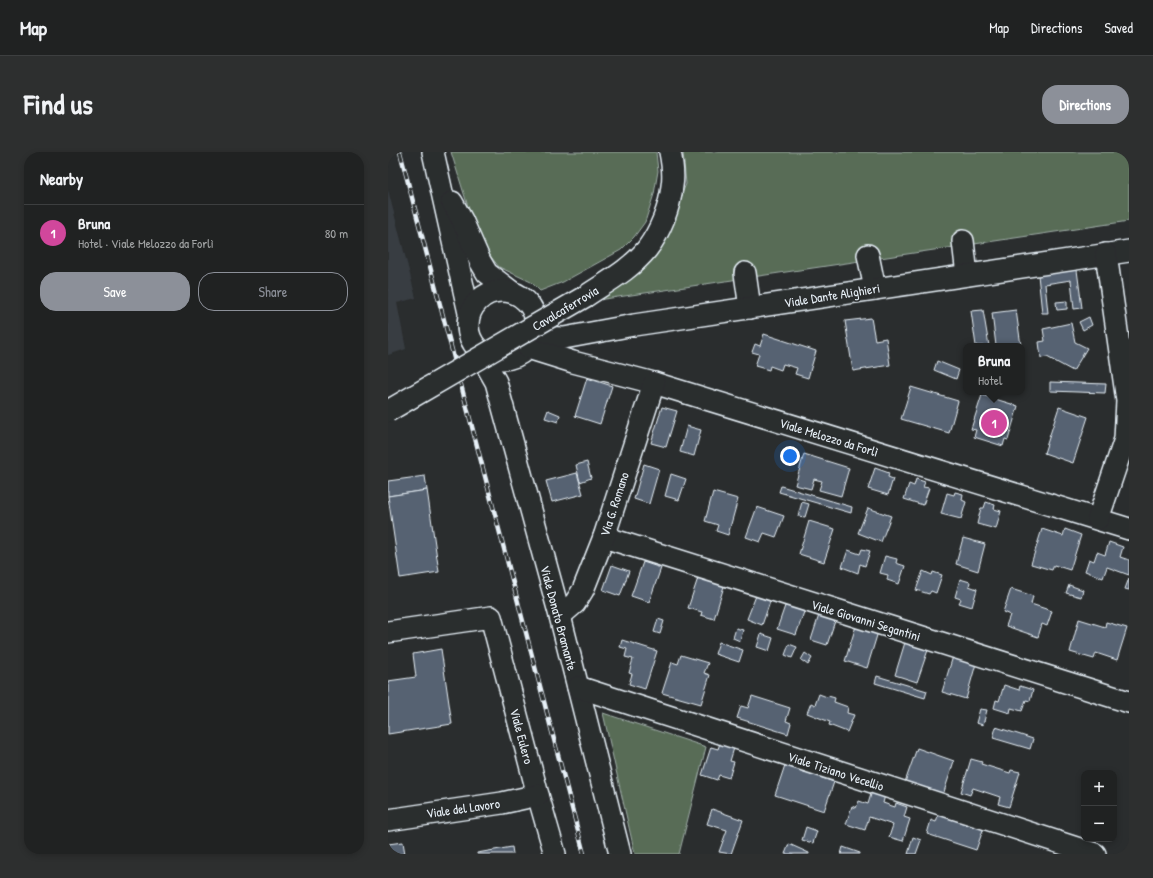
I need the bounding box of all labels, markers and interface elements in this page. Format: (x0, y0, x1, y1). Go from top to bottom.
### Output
text: Map (20, 15, 47, 41)
text: Map (989, 18, 1009, 37)
text: Directions (1031, 18, 1082, 37)
text: Saved (1104, 18, 1133, 37)
text: Find us (24, 85, 93, 123)
button: Directions (1042, 85, 1129, 124)
text: Nearby (40, 167, 83, 190)
text: Bruna (78, 213, 110, 234)
text: 1 (51, 224, 55, 242)
text: 80 m (325, 224, 348, 242)
text: Hotel · Viale Melozzo da Forlì (78, 234, 214, 252)
button: Save (40, 272, 190, 311)
button: Share (198, 272, 348, 311)
street label: Viale Dante Alighieri (783, 279, 881, 311)
street label: Cavalcaferrovia (528, 281, 602, 335)
popup (963, 343, 1025, 395)
text: Bruna (978, 350, 1010, 371)
text: Hotel (978, 371, 1002, 389)
pin: 1 (981, 408, 1007, 438)
street label: Viale Melozzo da Forlì (777, 413, 881, 461)
your location (780, 446, 800, 466)
street label: Via G. Romano (595, 470, 633, 538)
street label: Viale Donato Bramante (536, 563, 582, 673)
street label: Viale Giovanni Segantini (809, 595, 923, 645)
street label: Viale Eulero (506, 706, 538, 766)
street label: Viale Tiziano Vecellio (786, 747, 886, 795)
map controls (1081, 770, 1117, 842)
button: + (1081, 770, 1117, 806)
street label: Viale del Lavoro (425, 794, 501, 822)
button: − (1081, 806, 1117, 842)

